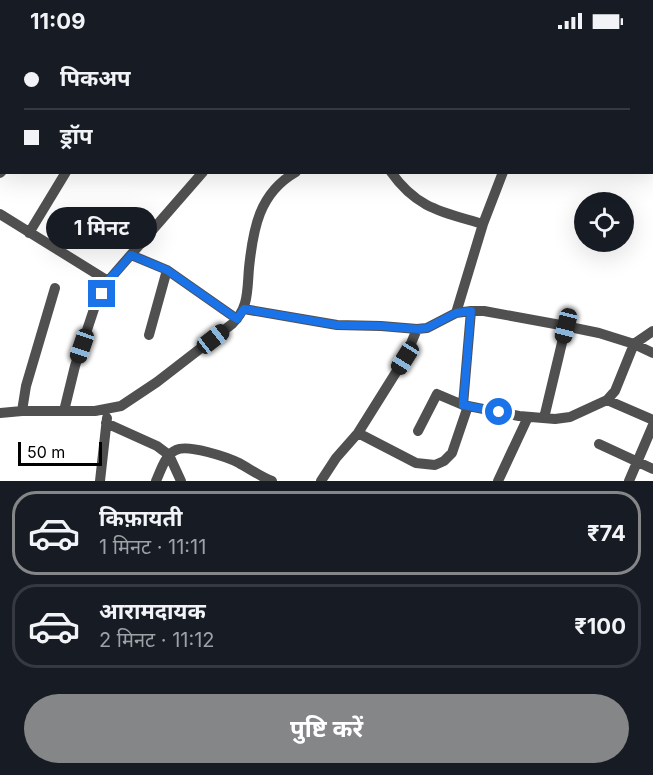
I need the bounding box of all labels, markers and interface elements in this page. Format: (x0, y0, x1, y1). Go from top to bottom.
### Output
text: 11:09 (30, 8, 85, 34)
text: पिकअप (60, 65, 131, 91)
text: ड्रॉप (60, 123, 93, 149)
map controls (574, 192, 634, 252)
button: locate (574, 192, 634, 252)
callout: 1 मिनट (46, 207, 158, 249)
text: 1 मिनट (74, 216, 129, 240)
route end (88, 280, 115, 307)
car (553, 306, 579, 346)
car (193, 321, 233, 357)
car (68, 326, 96, 366)
car (388, 338, 422, 378)
route start (485, 398, 512, 425)
scale bar (18, 439, 102, 466)
text: 50 m (27, 442, 65, 462)
text: किफ़ायती (99, 505, 183, 531)
icon: car (27, 506, 81, 560)
text: ₹74 (587, 520, 626, 546)
text: 1 मिनट · 11:11 (99, 535, 206, 559)
text: आरामदायक (99, 598, 206, 624)
icon: car (27, 599, 81, 653)
text: ₹100 (574, 613, 626, 639)
text: 2 मिनट · 11:12 (99, 628, 215, 652)
button: पुष्टि करें (24, 694, 629, 763)

